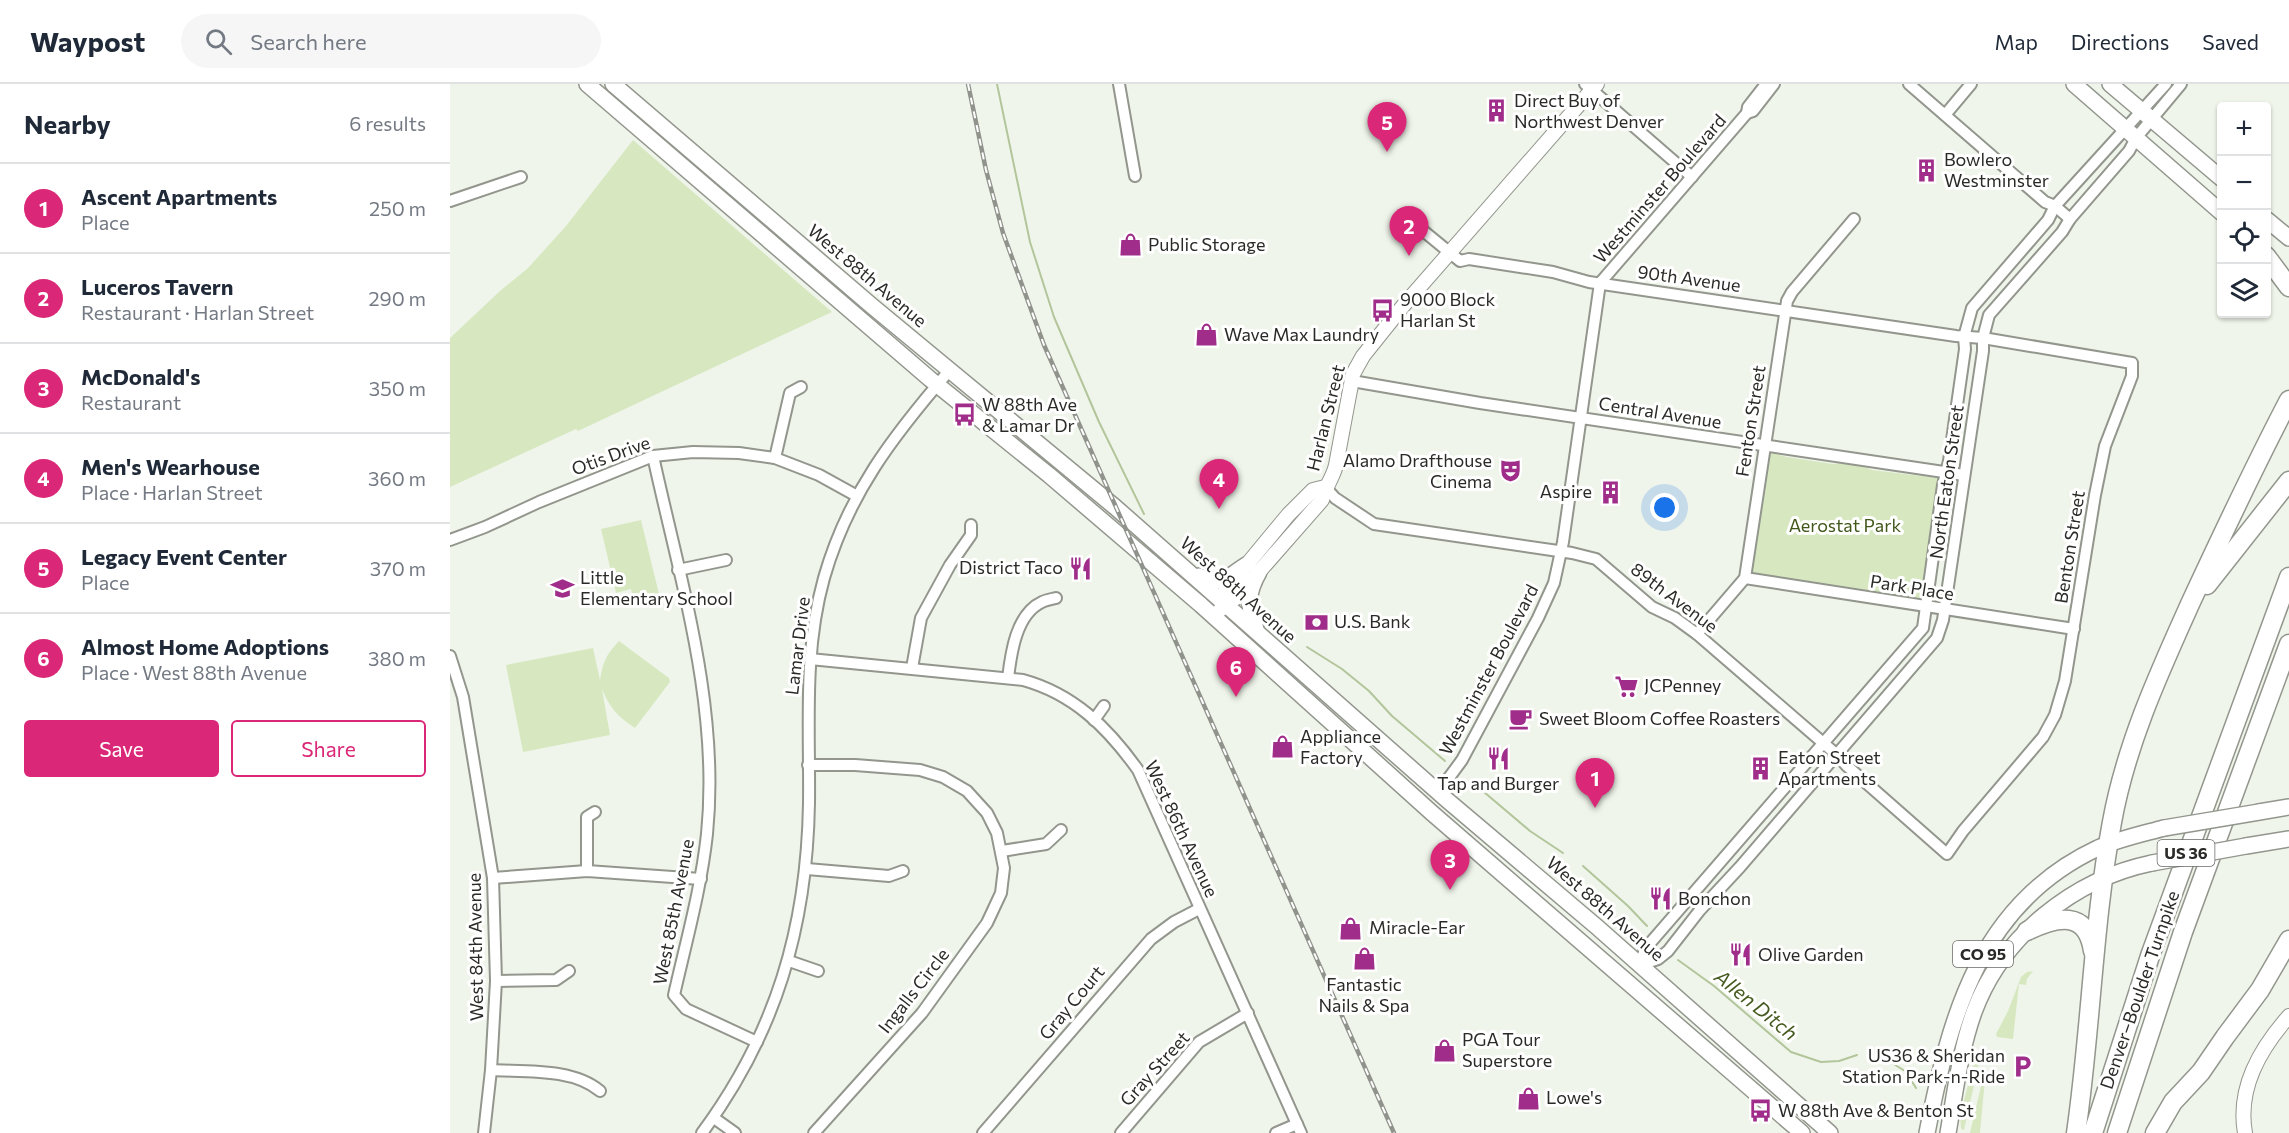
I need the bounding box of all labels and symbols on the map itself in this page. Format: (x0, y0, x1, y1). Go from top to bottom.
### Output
place label: Direct Buy of Northwest Denver (1514, 89, 1664, 132)
building icon: Direct Buy of Northwest Denver (1483, 98, 1509, 124)
pin: 5 (1368, 103, 1406, 152)
street label: Westminster Boulevard (1589, 109, 1730, 267)
place label: Bowlero Westminster (1944, 148, 2049, 191)
building icon: Bowlero Westminster (1913, 157, 1939, 183)
pin: 2 (1390, 206, 1428, 256)
street label: West 88th Avenue (804, 219, 932, 331)
shop icon: Public Storage (1117, 232, 1143, 258)
place label: Public Storage (1148, 233, 1265, 255)
street label: 90th Avenue (1636, 260, 1742, 296)
place label: 9000 Block Harlan St (1400, 288, 1495, 331)
bus stop icon: 9000 Block Harlan St (1369, 297, 1395, 323)
shop icon: Wave Max Laundry (1193, 322, 1219, 348)
place label: Wave Max Laundry (1224, 323, 1379, 345)
street label: Harlan Street (1301, 362, 1349, 473)
street label: Fenton Street (1730, 364, 1770, 478)
street label: Central Avenue (1597, 391, 1723, 433)
place label: W 88th Ave & Lamar Dr (982, 393, 1077, 436)
bus stop icon: W 88th Ave & Lamar Dr (951, 402, 977, 428)
street label: North Eaton Street (1924, 403, 1968, 560)
street label: Otis Drive (568, 431, 653, 479)
place label: Alamo Drafthouse Cinema (1343, 449, 1492, 492)
theatre icon: Alamo Drafthouse Cinema (1497, 458, 1523, 484)
pin: 4 (1200, 460, 1238, 509)
building icon: Aspire (1597, 479, 1623, 505)
place label: Aspire (1540, 480, 1592, 502)
street label: Benton Street (2049, 489, 2089, 605)
your location (1650, 493, 1679, 522)
park label: Aerostat Park (1789, 514, 1901, 536)
street label: West 88th Avenue (1176, 531, 1301, 647)
restaurant icon: District Taco (1068, 555, 1094, 581)
place label: District Taco (959, 556, 1063, 578)
street label: 89th Avenue (1627, 557, 1722, 637)
place label: Little Elementary School (580, 566, 733, 609)
street label: Park Place (1869, 570, 1956, 605)
school or university icon: Little Elementary School (549, 575, 575, 601)
street label: Westminster Boulevard (1434, 580, 1542, 759)
street label: Lamar Drive (780, 595, 814, 696)
bank icon: U.S. Bank (1303, 609, 1329, 635)
place label: U.S. Bank (1334, 610, 1411, 632)
pin: 6 (1216, 648, 1256, 697)
supermarket icon: JCPenney (1613, 673, 1639, 699)
place label: JCPenney (1644, 674, 1721, 696)
cafe icon: Sweet Bloom Coffee Roasters (1508, 706, 1534, 732)
place label: Sweet Bloom Coffee Roasters (1539, 707, 1780, 729)
place label: Appliance Factory (1300, 725, 1381, 768)
shop icon: Appliance Factory (1269, 734, 1295, 760)
restaurant icon: Tap and Burger (1485, 745, 1511, 771)
place label: Eaton Street Apartments (1778, 746, 1881, 789)
building icon: Eaton Street Apartments (1747, 755, 1773, 781)
street label: West 86th Avenue (1141, 757, 1223, 901)
pin: 1 (1576, 758, 1614, 808)
place label: Tap and Burger (1437, 772, 1559, 794)
street label: West 85th Avenue (648, 837, 698, 987)
pin: 3 (1430, 840, 1470, 890)
road number: US 36 (2158, 840, 2214, 866)
street label: West 88th Avenue (1542, 851, 1669, 965)
street label: West 84th Avenue (463, 873, 487, 1021)
restaurant icon: Bonchon (1647, 886, 1673, 912)
place label: Bonchon (1678, 887, 1751, 909)
street label: Denver–Boulder Turnpike (2095, 888, 2183, 1092)
shop icon: Miracle-Ear (1338, 915, 1364, 941)
place label: Miracle-Ear (1369, 916, 1465, 938)
road number: CO 95 (1953, 941, 2013, 967)
restaurant icon: Olive Garden (1727, 942, 1753, 968)
street label: Ingalls Circle (873, 943, 953, 1037)
place label: Olive Garden (1758, 943, 1863, 965)
shop icon: Fantastic Nails & Spa (1351, 946, 1377, 972)
street label: Gray Court (1034, 961, 1109, 1044)
water label: Allen Ditch (1710, 963, 1803, 1045)
place label: Fantastic Nails & Spa (1318, 973, 1410, 1016)
street label: Gray Street (1115, 1026, 1194, 1110)
place label: PGA Tour Superstore (1462, 1028, 1552, 1071)
shop icon: PGA Tour Superstore (1431, 1037, 1457, 1063)
place label: US36 & Sheridan Station Park-n-Ride (1842, 1044, 2005, 1087)
parking icon: US36 & Sheridan Station Park-n-Ride (2010, 1053, 2036, 1079)
shop icon: Lowe's (1515, 1085, 1541, 1111)
place label: Lowe's (1546, 1086, 1602, 1108)
bus stop icon: W 88th Ave & Benton St (1747, 1098, 1773, 1124)
place label: W 88th Ave & Benton St (1778, 1099, 1974, 1121)

